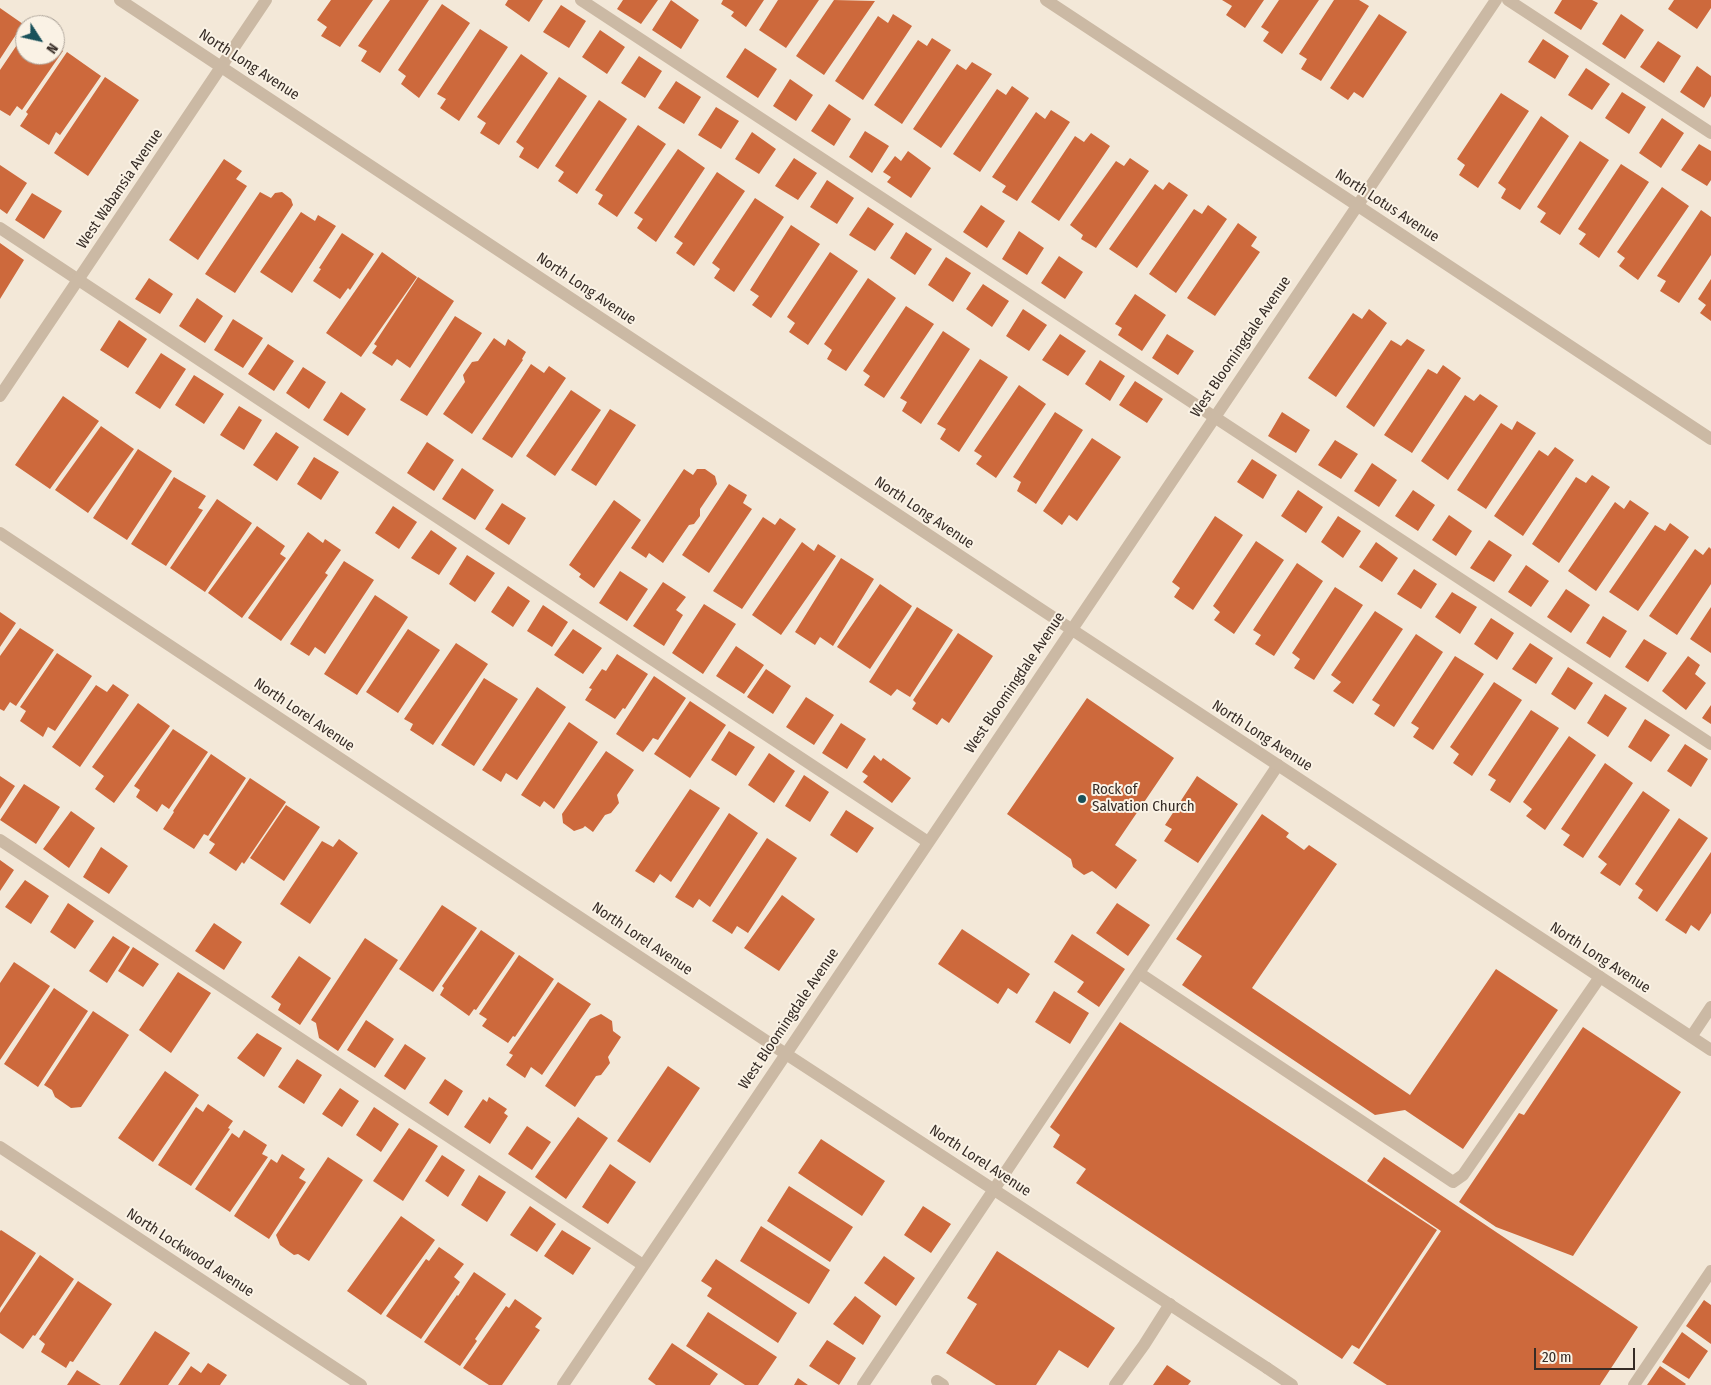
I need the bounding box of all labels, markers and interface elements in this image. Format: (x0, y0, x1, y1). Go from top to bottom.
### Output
north arrow (15, 15, 65, 65)
street label: North Long Avenue (195, 26, 303, 104)
text: N (43, 40, 61, 57)
street label: West Wabansia Avenue (73, 126, 167, 252)
street label: North Lotus Avenue (1332, 166, 1442, 246)
street label: North Long Avenue (533, 249, 639, 329)
street label: West Bloomingdale Avenue (1187, 273, 1295, 421)
street label: North Long Avenue (871, 473, 977, 553)
street label: West Bloomingdale Avenue (961, 609, 1069, 757)
street label: North Lorel Avenue (250, 675, 358, 755)
street label: North Long Avenue (1208, 697, 1316, 775)
place label: Rock of Salvation Church (1092, 781, 1195, 816)
marker: Rock of Salvation Church (1076, 793, 1088, 805)
street label: North Lorel Avenue (588, 899, 696, 979)
street label: North Long Avenue (1546, 919, 1654, 997)
street label: West Bloomingdale Avenue (735, 945, 843, 1093)
street label: North Lorel Avenue (926, 1121, 1034, 1201)
street label: North Lockwood Avenue (123, 1205, 257, 1301)
scale bar (1536, 1338, 1637, 1370)
text: 20 m (1542, 1348, 1572, 1366)

